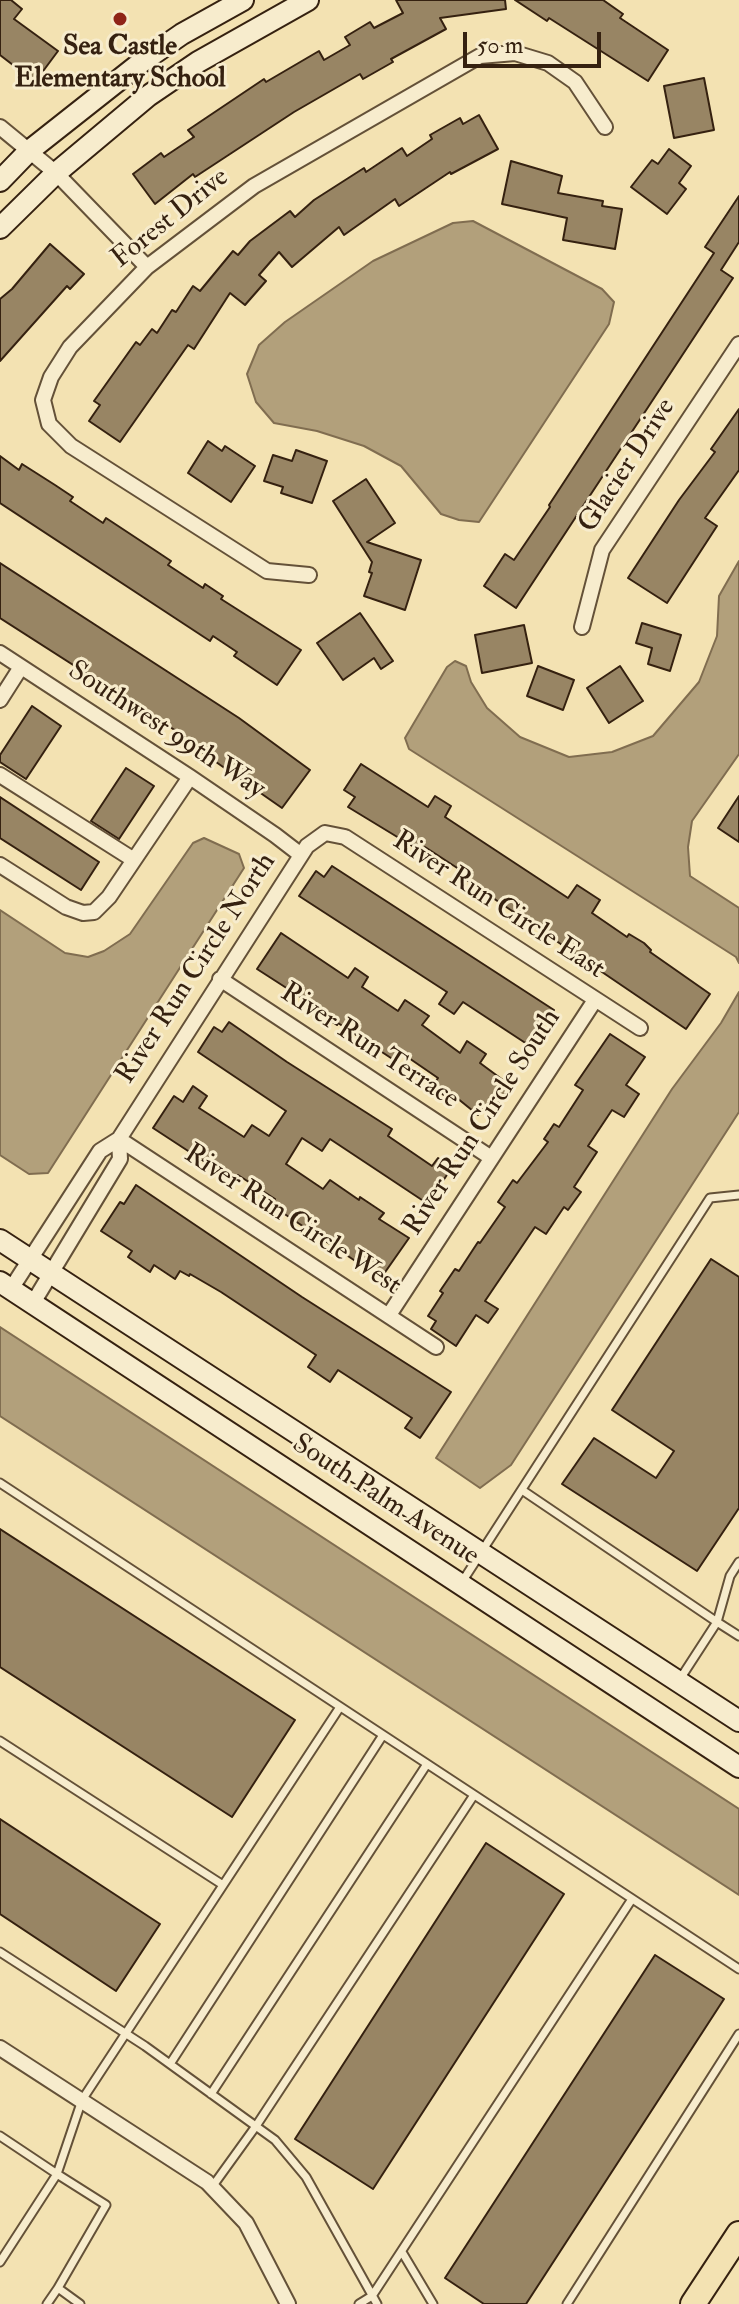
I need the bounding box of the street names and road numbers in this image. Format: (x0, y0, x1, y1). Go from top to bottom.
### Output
street label: Forest Drive (106, 162, 236, 276)
street label: Glacier Drive (572, 393, 684, 539)
street label: Southwest 99th Way (61, 655, 271, 807)
street label: River Run Circle East (386, 825, 610, 987)
street label: River Run Circle North (110, 847, 284, 1091)
street label: River Run Terrace (273, 977, 465, 1117)
street label: River Run Circle South (397, 1004, 569, 1242)
street label: River Run Circle West (177, 1138, 407, 1304)
street label: South Palm Avenue (285, 1428, 485, 1574)

